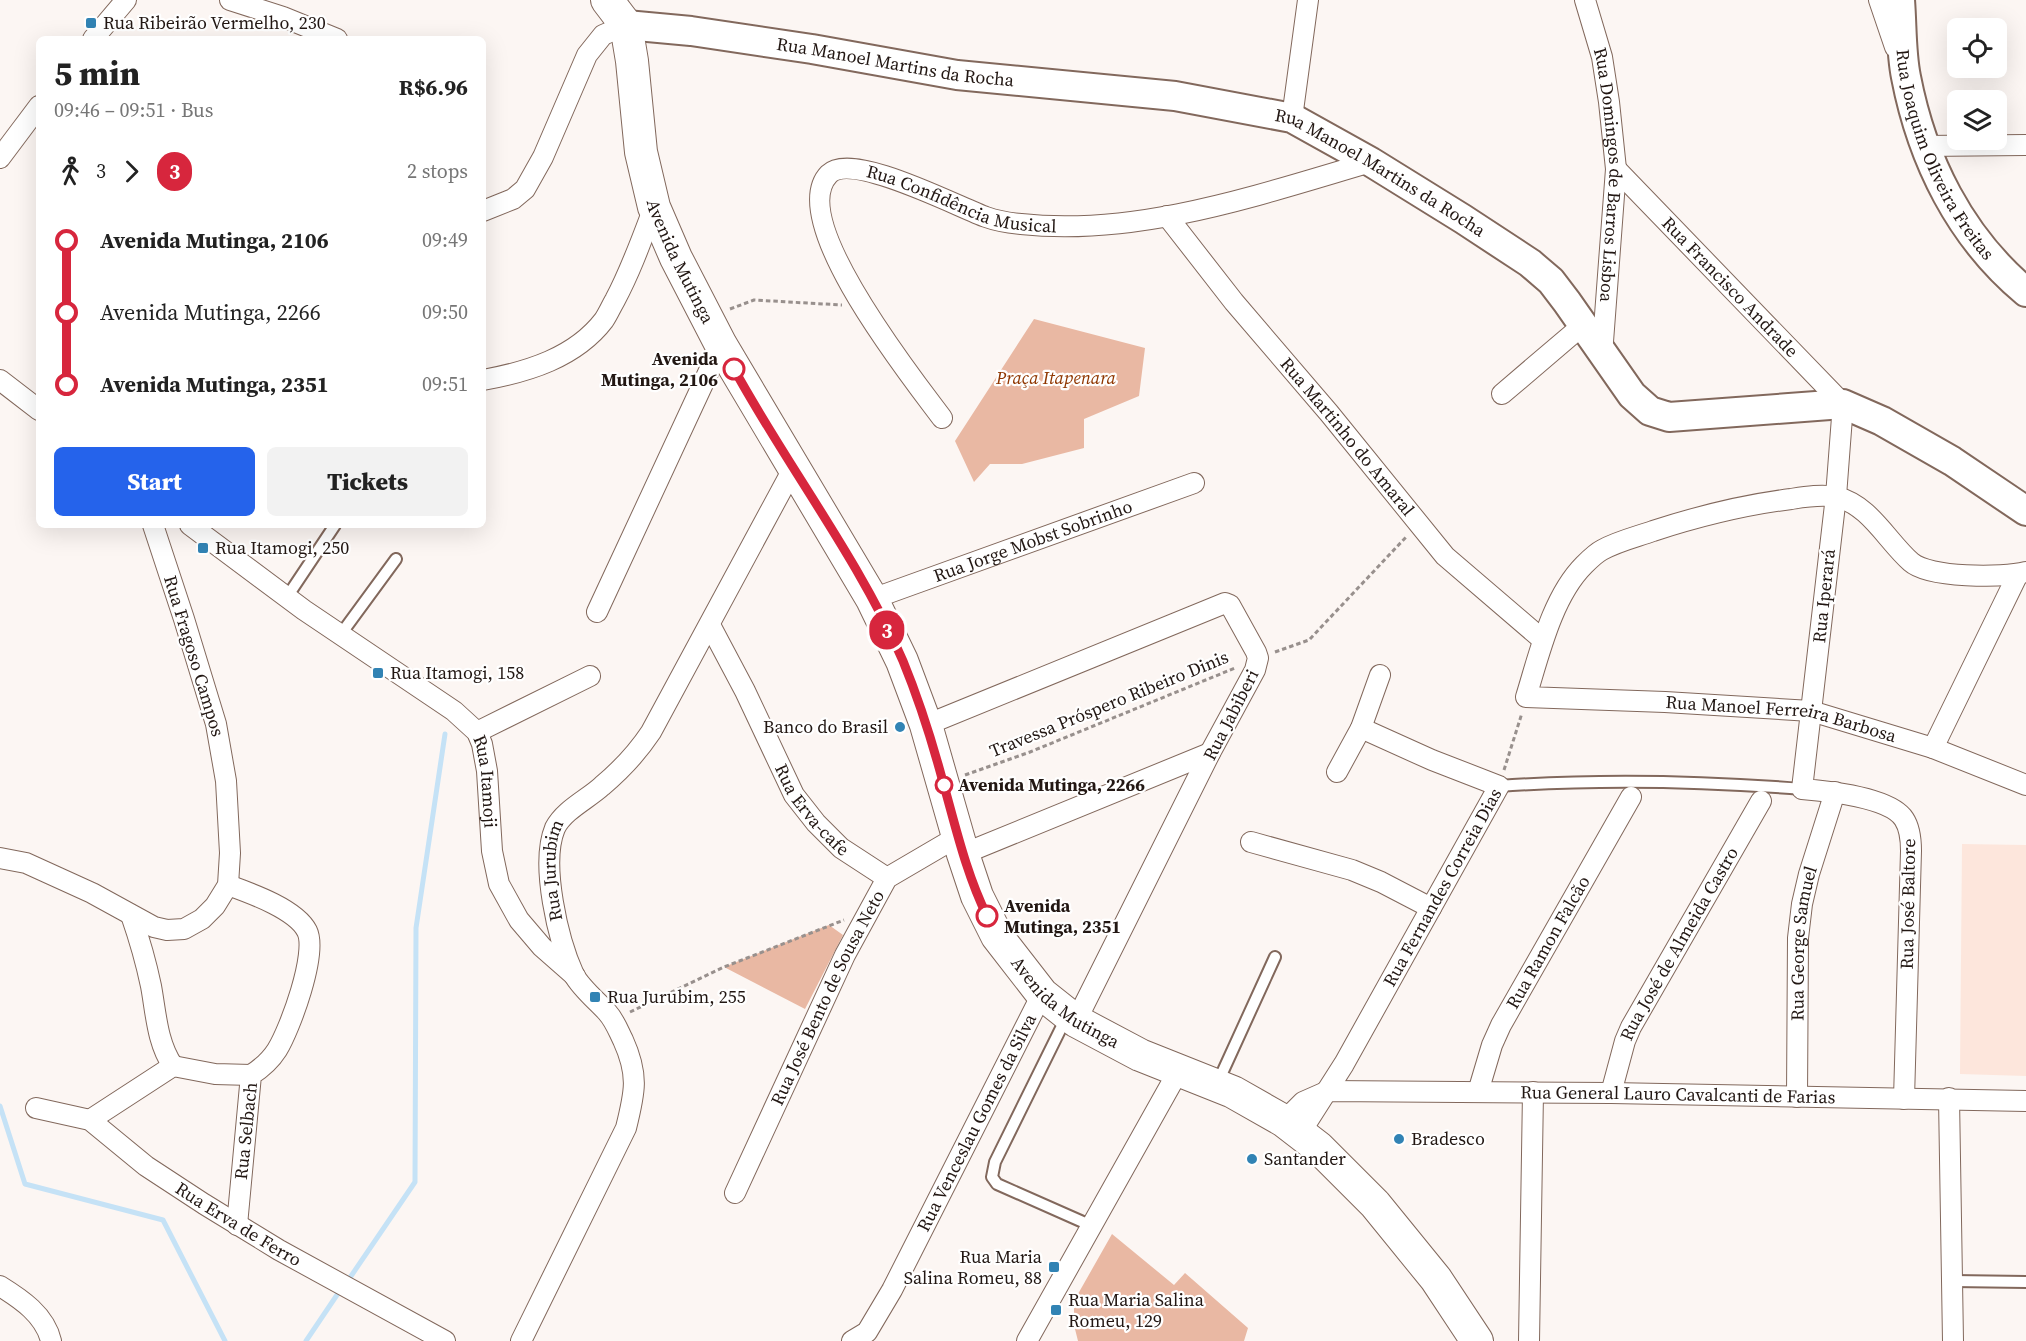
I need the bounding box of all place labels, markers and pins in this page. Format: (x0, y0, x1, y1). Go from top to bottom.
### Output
place label: Rua Ribeirão Vermelho, 230 (103, 10, 326, 35)
marker: Rua Ribeirão Vermelho, 230 (84, 16, 98, 30)
place label: Avenida Mutinga, 2106 (601, 346, 718, 392)
marker: Avenida Mutinga, 2106 (723, 358, 745, 380)
place label: Rua Itamogi, 250 (215, 535, 349, 560)
marker: Rua Itamogi, 250 (196, 541, 210, 555)
place label: Rua Itamogi, 158 (390, 660, 524, 685)
marker: Rua Itamogi, 158 (371, 666, 385, 680)
place label: Banco do Brasil (763, 714, 888, 739)
marker: Banco do Brasil (893, 720, 907, 734)
place label: Avenida Mutinga, 2266 (958, 772, 1145, 797)
marker: Avenida Mutinga, 2266 (935, 776, 953, 794)
place label: Avenida Mutinga, 2351 (1004, 893, 1121, 939)
marker: Avenida Mutinga, 2351 (976, 905, 998, 927)
place label: Rua Jurubim, 255 (607, 984, 746, 1009)
marker: Rua Jurubim, 255 (588, 990, 602, 1004)
place label: Bradesco (1411, 1126, 1485, 1151)
marker: Bradesco (1392, 1132, 1406, 1146)
place label: Santander (1264, 1146, 1346, 1171)
marker: Santander (1245, 1152, 1259, 1166)
place label: Rua Maria Salina Romeu, 88 (904, 1244, 1043, 1290)
marker: Rua Maria Salina Romeu, 88 (1047, 1260, 1061, 1274)
place label: Rua Maria Salina Romeu, 129 (1068, 1287, 1205, 1333)
marker: Rua Maria Salina Romeu, 129 (1049, 1303, 1063, 1317)

